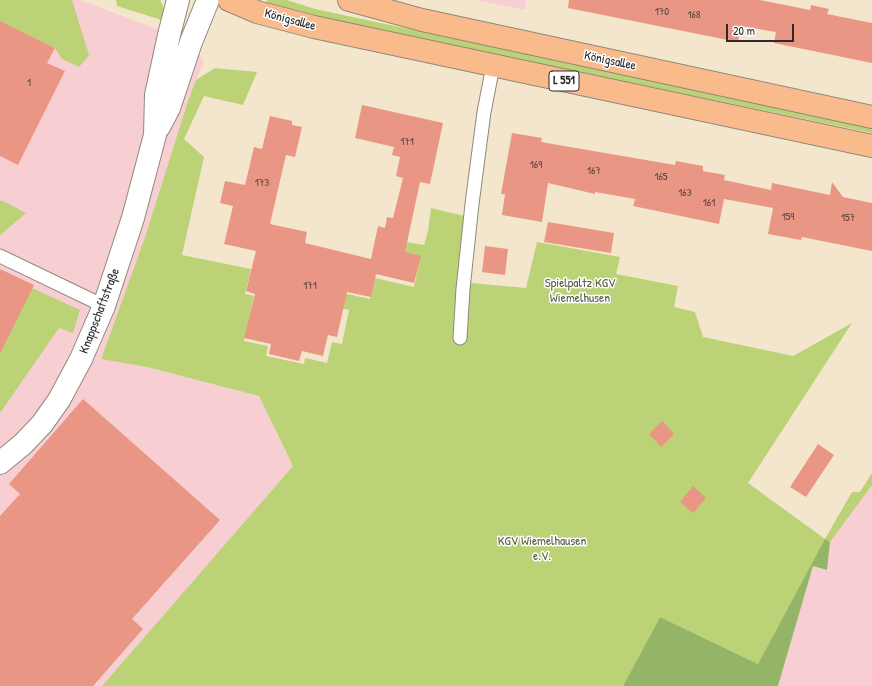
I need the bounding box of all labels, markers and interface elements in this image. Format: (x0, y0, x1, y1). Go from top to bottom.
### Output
house number: 170 (655, 5, 669, 19)
street label: Königsallee (263, 6, 317, 34)
house number: 168 (687, 8, 701, 22)
scale bar (728, 16, 796, 42)
text: 20 m (733, 22, 755, 39)
street label: Königsallee (583, 48, 637, 74)
road number: L 551 (549, 71, 579, 91)
house number: 1 (27, 76, 31, 90)
house number: 171 (400, 135, 414, 149)
house number: 169 (530, 158, 542, 172)
house number: 167 (587, 164, 601, 178)
house number: 165 (654, 170, 668, 184)
house number: 173 (255, 176, 269, 190)
house number: 163 (678, 186, 692, 200)
house number: 161 (703, 196, 715, 210)
house number: 159 (782, 210, 794, 224)
house number: 157 (841, 211, 855, 225)
street label: Knappschaftstraße (77, 266, 123, 356)
park label: Spielpaltz KGV Wiemelhusen (545, 276, 615, 307)
house number: 171 (303, 279, 317, 293)
park label: KGV Wiemelhausen e.V. (498, 534, 586, 565)

